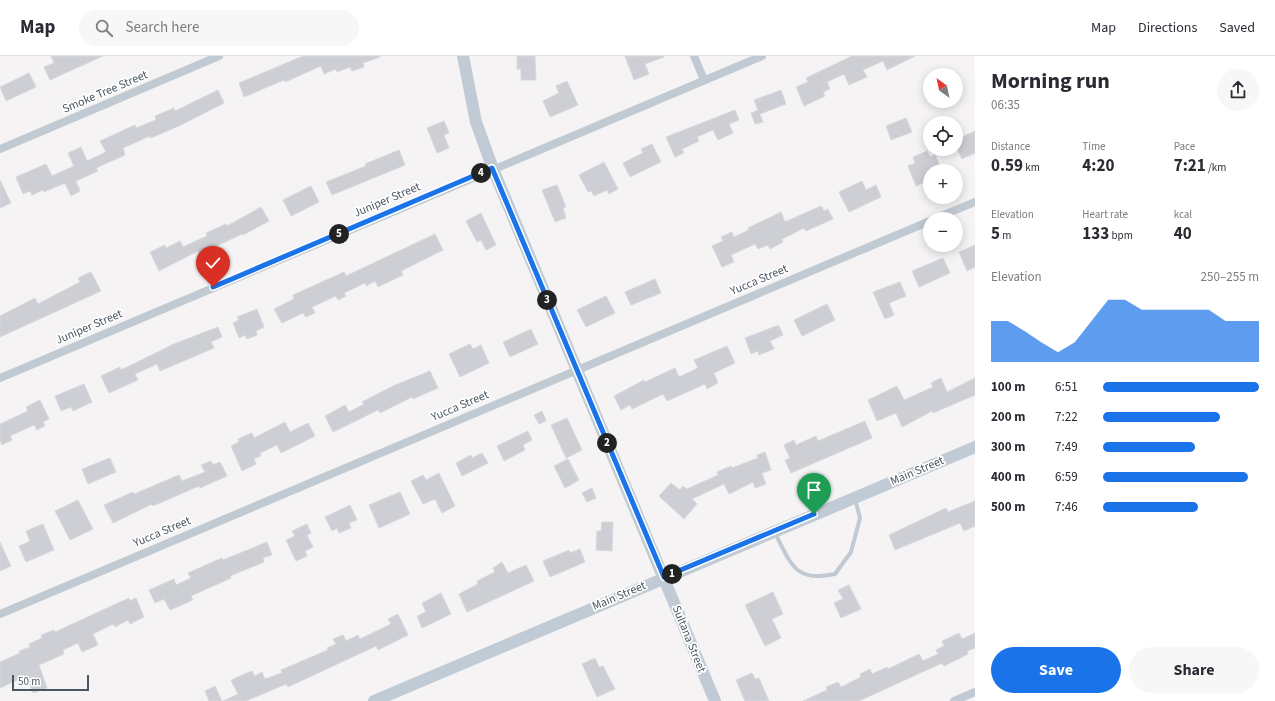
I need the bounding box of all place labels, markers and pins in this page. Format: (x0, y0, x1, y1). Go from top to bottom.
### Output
pin: 4 (471, 163, 491, 183)
pin: 5 (329, 224, 349, 244)
pin (196, 246, 230, 287)
pin: 3 (537, 290, 557, 310)
pin: 2 (597, 433, 617, 453)
pin (797, 473, 831, 514)
pin: 1 (662, 564, 682, 584)

